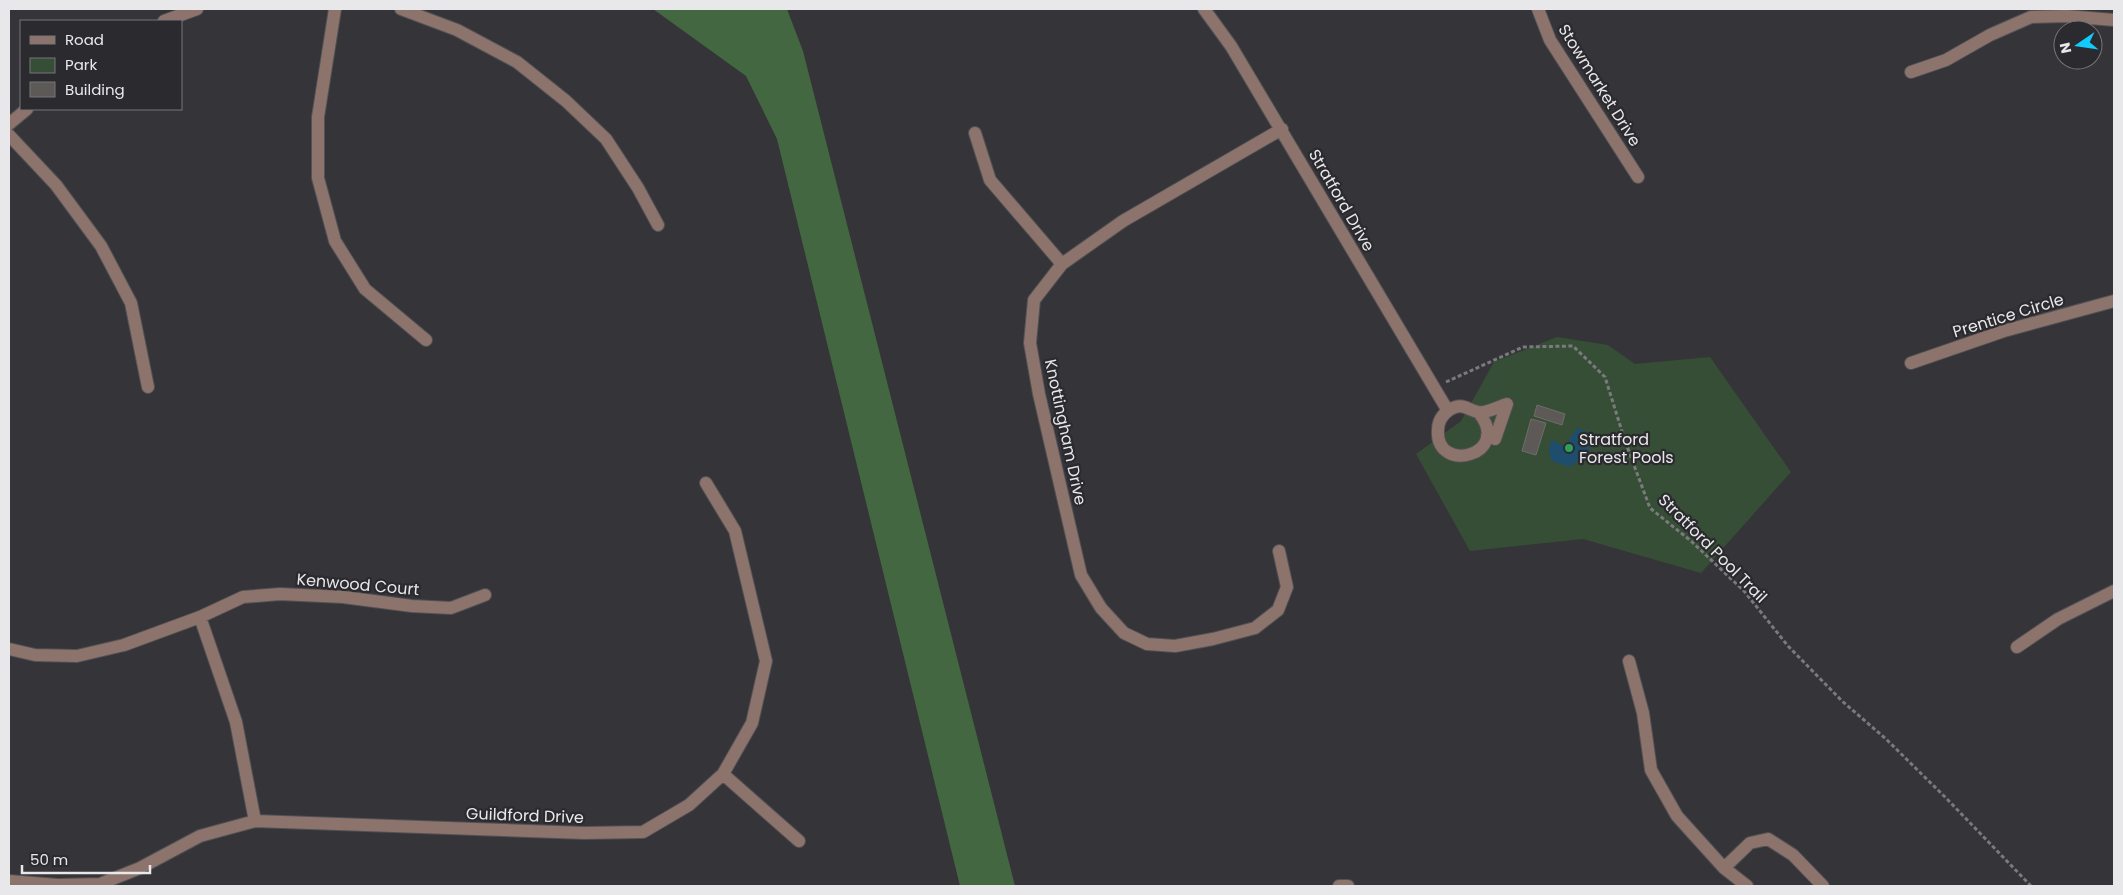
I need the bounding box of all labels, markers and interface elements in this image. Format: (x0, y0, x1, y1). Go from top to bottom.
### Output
legend (20, 20, 182, 110)
street label: Stowmarket Drive (1553, 20, 1647, 151)
north arrow (2053, 20, 2103, 70)
text: Road (65, 29, 104, 50)
text: N (2054, 41, 2076, 55)
text: Park (65, 54, 97, 75)
text: Building (65, 79, 125, 100)
street label: Stratford Drive (1303, 145, 1380, 256)
street label: Prentice Circle (1950, 288, 2067, 343)
street label: Knottingham Drive (1039, 357, 1092, 507)
place label: Stratford Forest Pools (1579, 428, 1674, 469)
marker: Stratford Forest Pools (1563, 442, 1575, 454)
street label: Stratford Pool Trail (1653, 489, 1772, 608)
street label: Kenwood Court (296, 568, 420, 601)
street label: Guildford Drive (466, 802, 584, 829)
scale bar (22, 842, 150, 874)
text: 50 m (30, 849, 68, 870)

